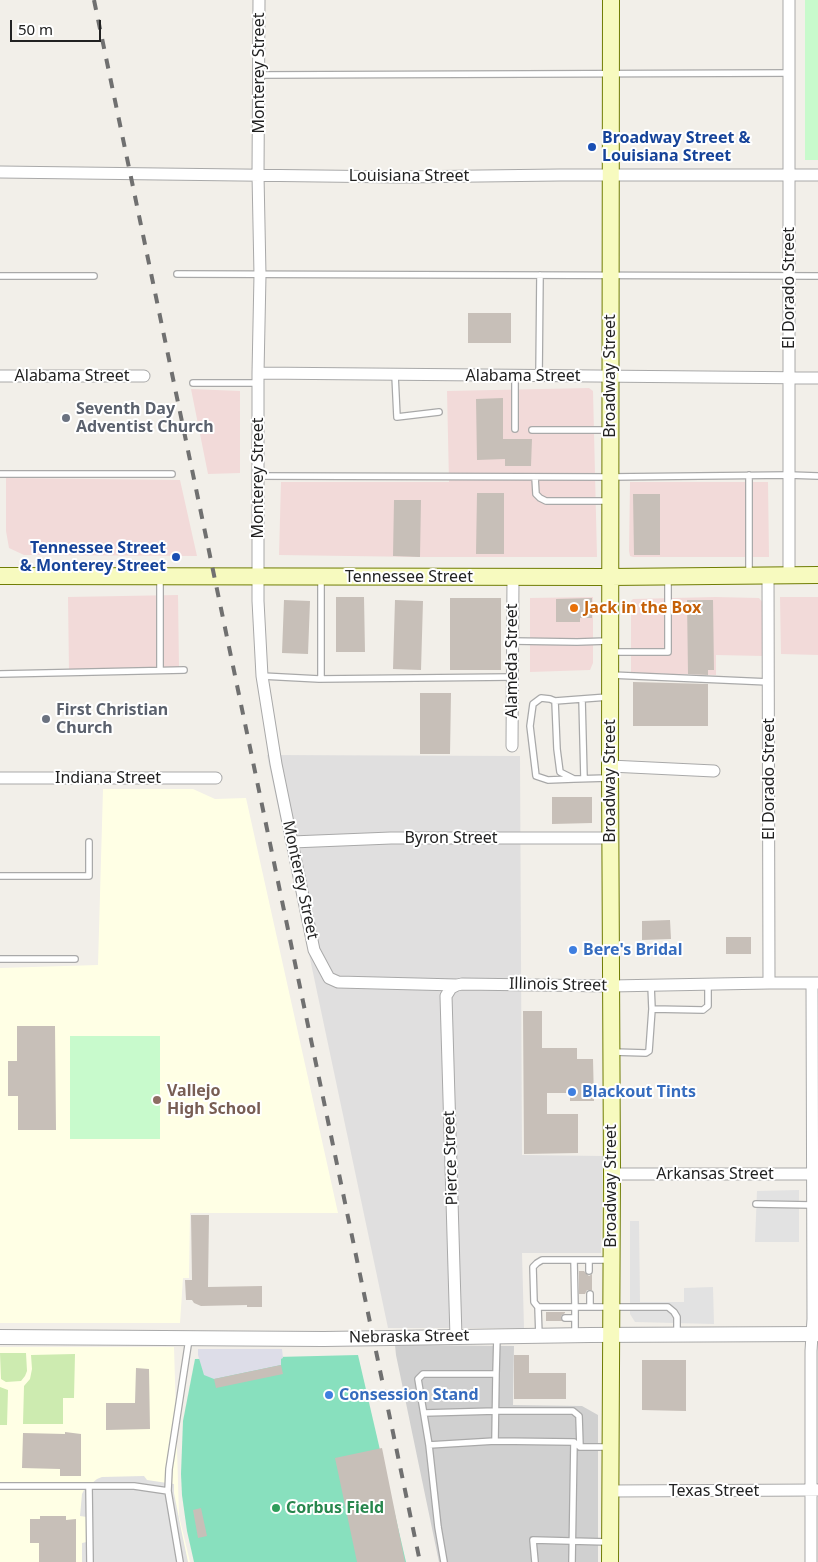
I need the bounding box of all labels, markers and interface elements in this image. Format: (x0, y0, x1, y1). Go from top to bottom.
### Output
scale bar (12, 10, 104, 42)
street label: Monterey Street (249, 13, 269, 133)
text: 50 m (18, 19, 53, 39)
place label: Broadway Street & Louisiana Street (602, 128, 751, 166)
marker: Broadway Street & Louisiana Street (586, 141, 598, 153)
street label: Louisiana Street (349, 166, 469, 186)
street label: El Dorado Street (779, 227, 799, 349)
street label: Broadway Street (600, 314, 620, 438)
street label: Alabama Street (15, 366, 129, 386)
street label: Alabama Street (466, 366, 580, 386)
place label: Seventh Day Adventist Church (76, 399, 214, 437)
marker: Seventh Day Adventist Church (60, 412, 72, 424)
street label: Monterey Street (248, 418, 268, 538)
place label: Tennessee Street & Monterey Street (20, 538, 166, 576)
marker: Tennessee Street & Monterey Street (170, 551, 182, 563)
street label: Tennessee Street (345, 567, 473, 587)
place label: Jack in the Box (584, 598, 701, 618)
marker: Jack in the Box (568, 602, 580, 614)
street label: Alameda Street (502, 604, 522, 718)
place label: First Christian Church (56, 700, 168, 738)
marker: First Christian Church (40, 713, 52, 725)
street label: El Dorado Street (759, 718, 779, 840)
street label: Broadway Street (600, 719, 620, 843)
street label: Indiana Street (55, 768, 161, 788)
street label: Monterey Street (278, 819, 322, 941)
street label: Byron Street (404, 828, 498, 848)
place label: Bere's Bridal (583, 940, 682, 960)
marker: Bere's Bridal (567, 944, 579, 956)
street label: Illinois Street (509, 975, 607, 995)
place label: Vallejo High School (167, 1081, 261, 1119)
place label: Blackout Tints (582, 1082, 696, 1102)
marker: Blackout Tints (566, 1086, 578, 1098)
marker: Vallejo High School (151, 1094, 163, 1106)
street label: Pierce Street (440, 1110, 462, 1206)
street label: Broadway Street (601, 1124, 621, 1248)
street label: Arkansas Street (656, 1164, 774, 1184)
street label: Nebraska Street (349, 1326, 469, 1348)
place label: Consession Stand (339, 1385, 479, 1405)
marker: Consession Stand (323, 1389, 335, 1401)
street label: Texas Street (669, 1481, 759, 1501)
place label: Corbus Field (286, 1498, 384, 1518)
marker: Corbus Field (270, 1502, 282, 1514)

